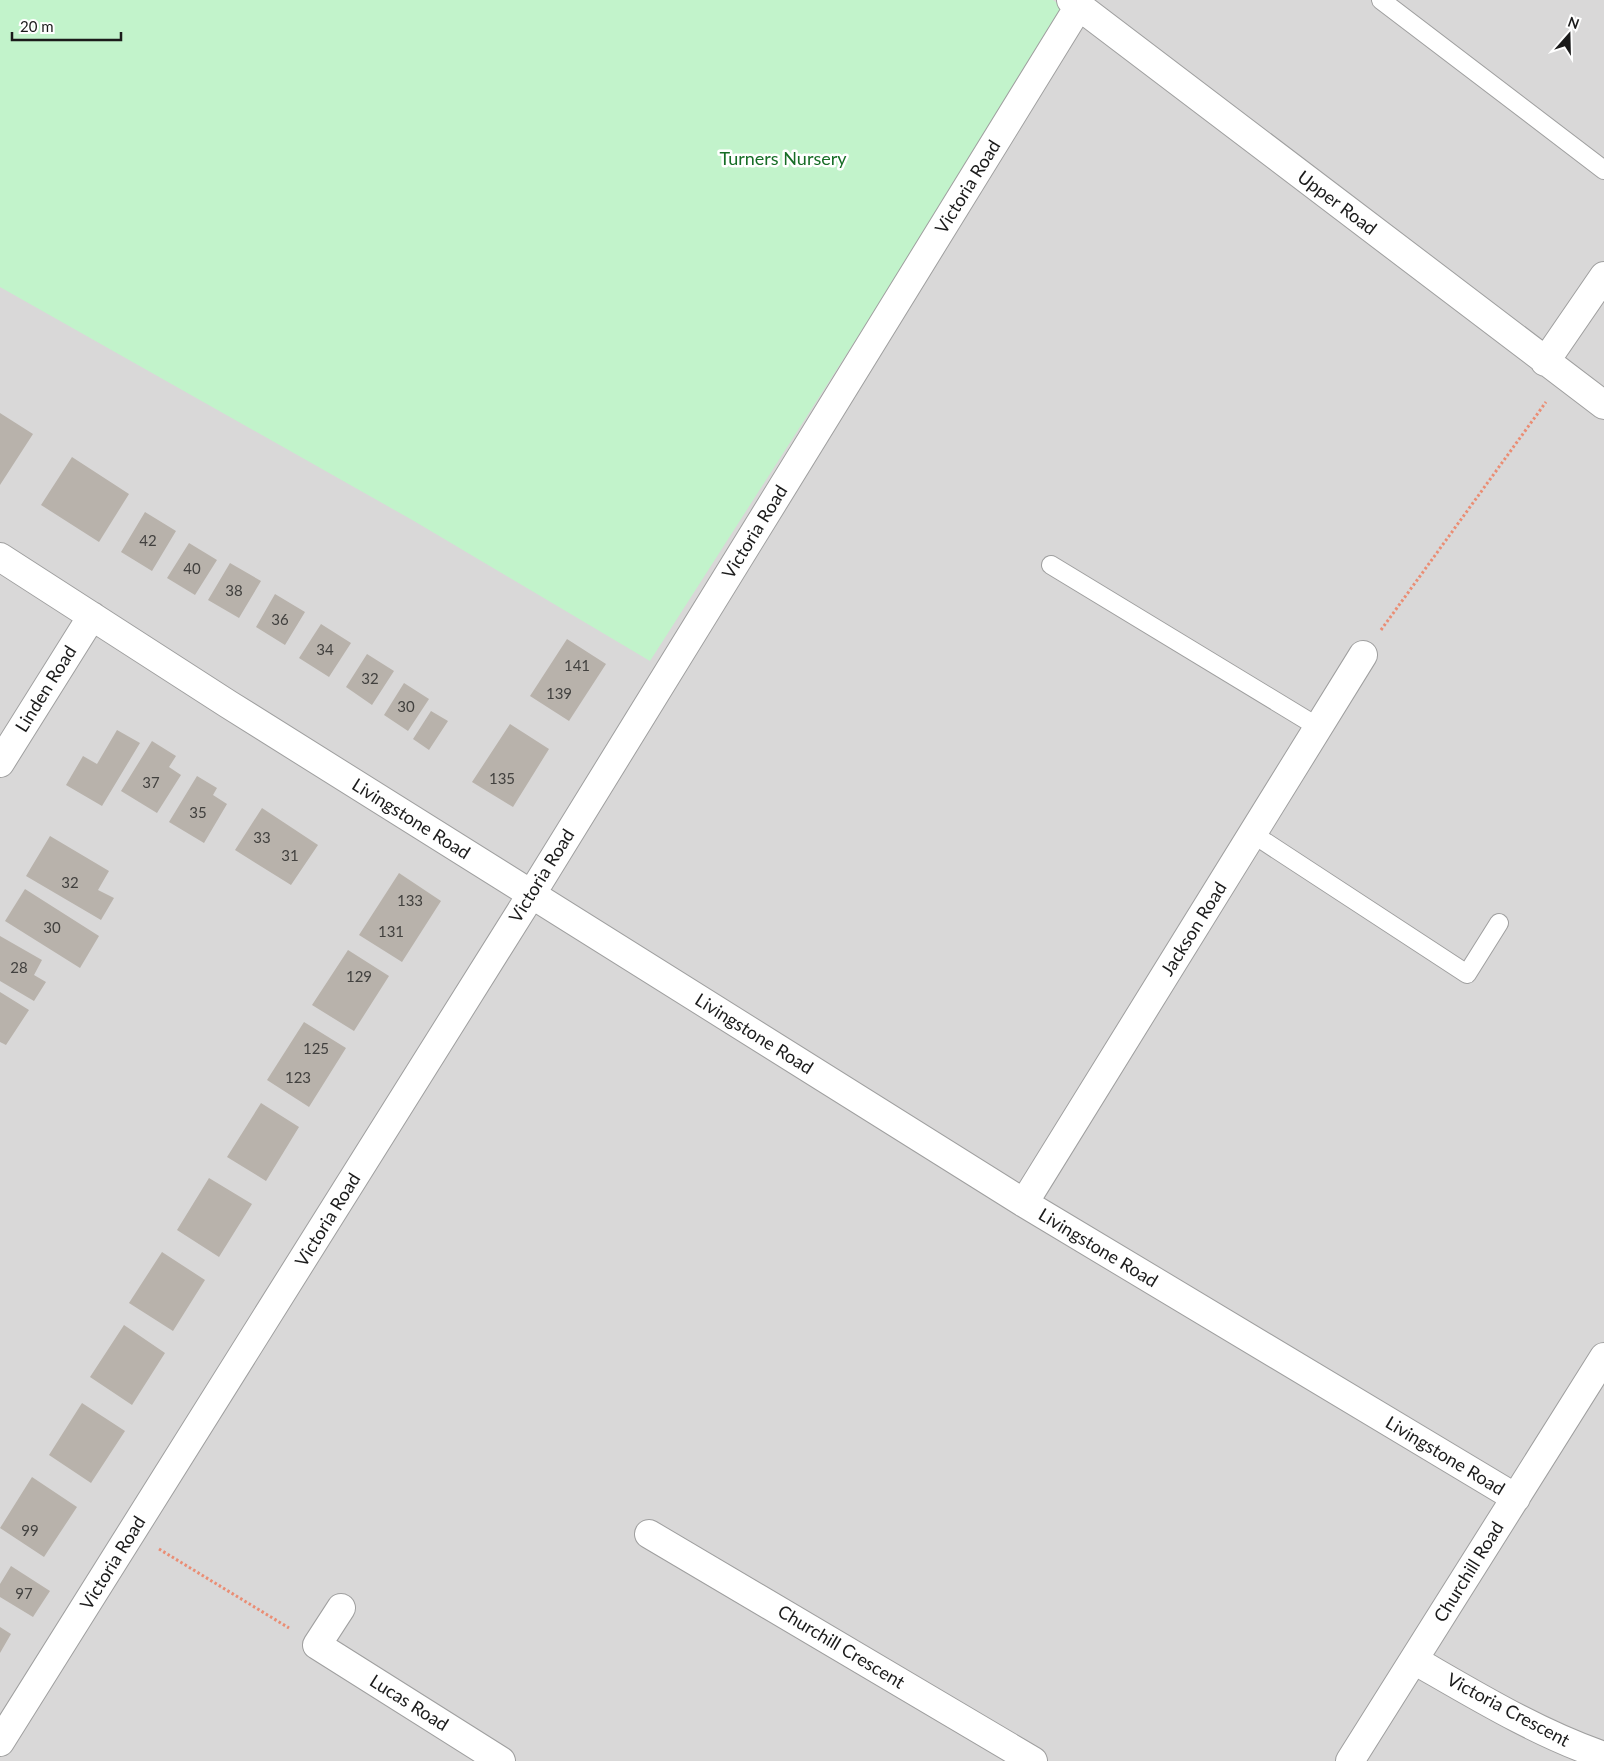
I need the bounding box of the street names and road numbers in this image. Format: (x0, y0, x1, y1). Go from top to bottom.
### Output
street label: Victoria Road (930, 136, 1005, 237)
street label: Upper Road (1294, 165, 1382, 239)
street label: Victoria Road (717, 481, 792, 582)
street label: Linden Road (10, 641, 80, 736)
street label: Livingstone Road (348, 773, 475, 863)
street label: Victoria Road (504, 825, 579, 926)
street label: Jackson Road (1156, 877, 1231, 979)
street label: Livingstone Road (691, 988, 818, 1078)
street label: Victoria Road (290, 1169, 365, 1270)
street label: Livingstone Road (1035, 1203, 1162, 1291)
street label: Livingstone Road (1382, 1411, 1509, 1499)
street label: Victoria Road (75, 1512, 150, 1613)
street label: Churchill Road (1429, 1517, 1508, 1626)
street label: Churchill Crescent (774, 1600, 909, 1693)
street label: Victoria Crescent (1443, 1668, 1574, 1751)
street label: Lucas Road (366, 1669, 453, 1735)

